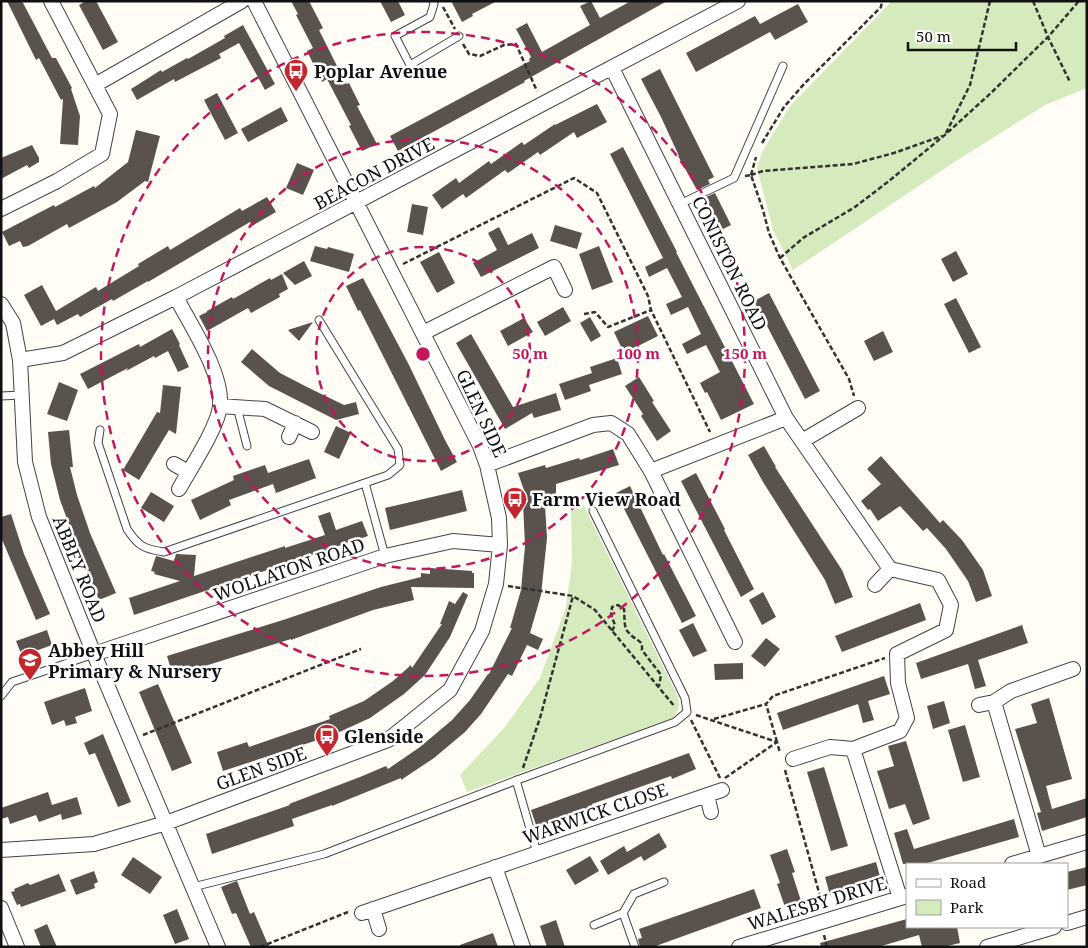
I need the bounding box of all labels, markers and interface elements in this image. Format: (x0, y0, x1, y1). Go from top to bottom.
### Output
scale bar (908, 20, 1016, 52)
text: 50 m (916, 26, 951, 46)
bus stop icon: Poplar Avenue (283, 58, 309, 92)
place label: Poplar Avenue (314, 59, 447, 83)
street label: BEACON DRIVE (310, 131, 438, 215)
street label: CONISTON ROAD (687, 192, 773, 334)
text: 50 m (512, 343, 548, 363)
text: 100 m (616, 343, 660, 363)
text: 150 m (723, 343, 767, 363)
centre of rings (414, 345, 432, 363)
street label: GLEN SIDE (451, 365, 513, 461)
bus stop icon: Farm View Road (502, 486, 528, 520)
place label: Farm View Road (532, 487, 681, 511)
street label: ABBEY ROAD (48, 512, 112, 626)
street label: WOLLATON ROAD (210, 532, 368, 606)
place label: Abbey Hill Primary & Nursery (48, 638, 222, 683)
school or university icon: Abbey Hill Primary & Nursery (17, 647, 43, 681)
bus stop icon: Glenside (314, 723, 340, 757)
place label: Glenside (344, 724, 423, 748)
street label: GLEN SIDE (213, 741, 309, 795)
street label: WARWICK CLOSE (519, 777, 671, 849)
legend (906, 863, 1068, 928)
street label: WALESBY DRIVE (744, 870, 890, 936)
text: Road (950, 872, 986, 892)
text: Park (950, 897, 984, 917)

